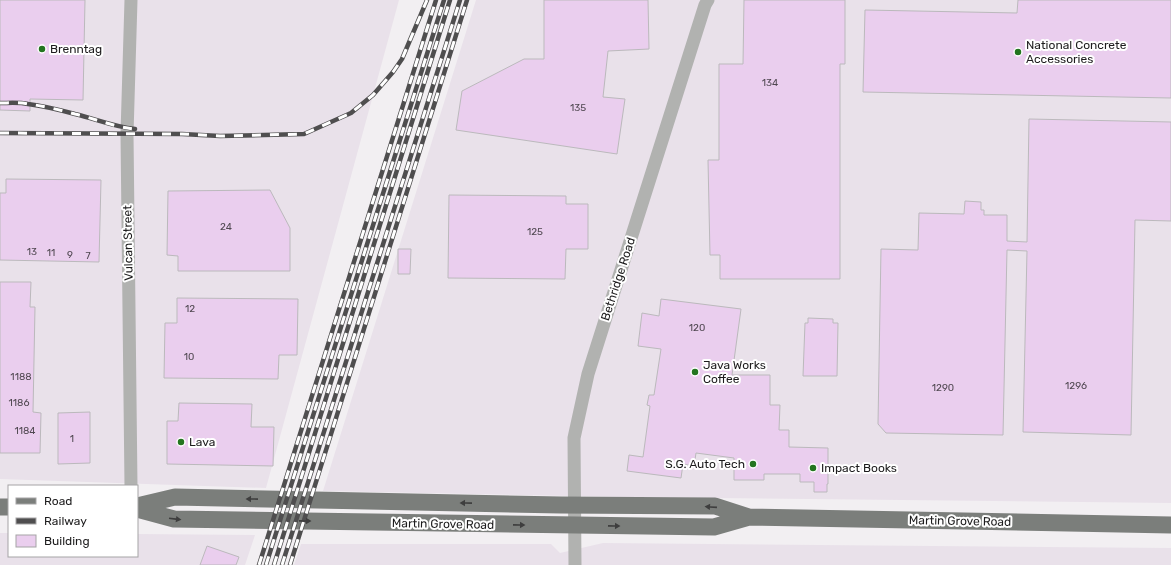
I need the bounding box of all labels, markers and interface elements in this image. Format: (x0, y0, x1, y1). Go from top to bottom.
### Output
place label: National Concrete Accessories (1026, 38, 1127, 66)
place label: Brenntag (50, 42, 102, 56)
marker: Brenntag (37, 44, 47, 54)
marker: National Concrete Accessories (1013, 47, 1023, 57)
house number: 134 (762, 77, 778, 89)
house number: 135 (570, 102, 586, 114)
street label: Vulcan Street (120, 205, 136, 281)
house number: 24 (220, 221, 232, 233)
house number: 125 (527, 226, 543, 238)
street label: Bethridge Road (598, 236, 638, 322)
house number: 13 (27, 246, 37, 258)
house number: 11 (47, 247, 55, 259)
house number: 9 (67, 249, 73, 261)
house number: 7 (85, 250, 91, 262)
house number: 12 (185, 303, 195, 315)
house number: 120 (689, 322, 705, 334)
house number: 10 (184, 351, 194, 363)
place label: Java Works Coffee (703, 358, 766, 386)
marker: Java Works Coffee (690, 367, 700, 377)
house number: 1188 (10, 371, 32, 383)
house number: 1296 (1065, 380, 1087, 392)
house number: 1290 (932, 382, 954, 394)
house number: 1186 (9, 397, 29, 409)
house number: 1184 (14, 425, 36, 437)
house number: 1 (70, 433, 74, 445)
place label: Lava (189, 435, 215, 449)
marker: Lava (176, 437, 186, 447)
place label: S.G. Auto Tech (665, 457, 745, 471)
marker: S.G. Auto Tech (748, 459, 758, 469)
place label: Impact Books (821, 461, 897, 475)
marker: Impact Books (808, 463, 818, 473)
legend (8, 485, 138, 557)
text: Road (44, 494, 72, 508)
one-way arrow (245, 496, 258, 502)
one-way arrow (459, 500, 472, 506)
one-way arrow (705, 503, 717, 510)
street label: Martin Grove Road (909, 513, 1011, 529)
text: Railway (44, 514, 87, 528)
one-way arrow (169, 515, 181, 522)
street label: Martin Grove Road (392, 516, 494, 532)
one-way arrow (299, 518, 311, 525)
one-way arrow (513, 522, 526, 528)
one-way arrow (608, 523, 621, 529)
text: Building (44, 534, 90, 548)

